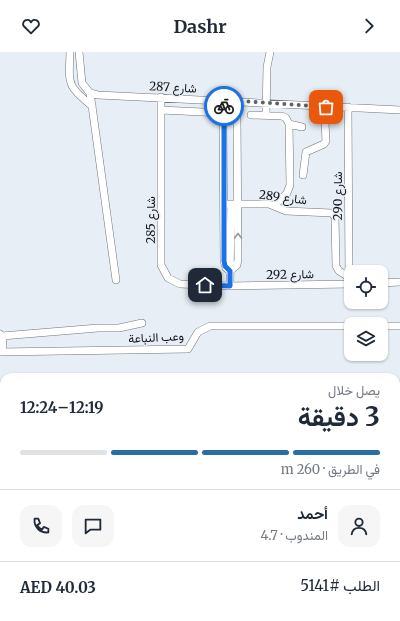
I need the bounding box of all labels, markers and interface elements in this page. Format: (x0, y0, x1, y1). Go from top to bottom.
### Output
icon: heart (20, 15, 42, 37)
text: Dashr (173, 15, 227, 38)
icon: forward (358, 15, 380, 37)
street label: شارع 287 (149, 78, 197, 98)
courier (204, 86, 244, 126)
pin (309, 90, 343, 124)
icon: bike (213, 95, 235, 117)
icon: bag (315, 96, 337, 118)
street label: شارع 290 (330, 172, 347, 220)
street label: شارع 289 (258, 187, 308, 209)
street label: شارع 285 (143, 196, 160, 244)
one-way arrow (234, 233, 242, 239)
map controls (344, 265, 388, 361)
button: locate (344, 265, 388, 309)
street label: شارع 292 (266, 266, 314, 284)
pin (188, 268, 222, 302)
icon: home (194, 274, 216, 296)
button: layers (344, 317, 388, 361)
street label: وعب النباعة (128, 328, 184, 347)
text: يصل خلال (328, 382, 380, 399)
text: 12:19–12:24 (20, 398, 104, 417)
text: 3 دقيقة (298, 400, 380, 433)
text: في الطريق · 260 m (281, 461, 380, 478)
text: أحمد (297, 504, 328, 523)
button: phone (20, 505, 62, 547)
button: chat (72, 505, 114, 547)
button: person (338, 505, 380, 547)
text: المندوب · 4.7 (260, 527, 328, 544)
text: الطلب #5141 (300, 576, 380, 595)
text: AED 40.03 (20, 578, 96, 597)

